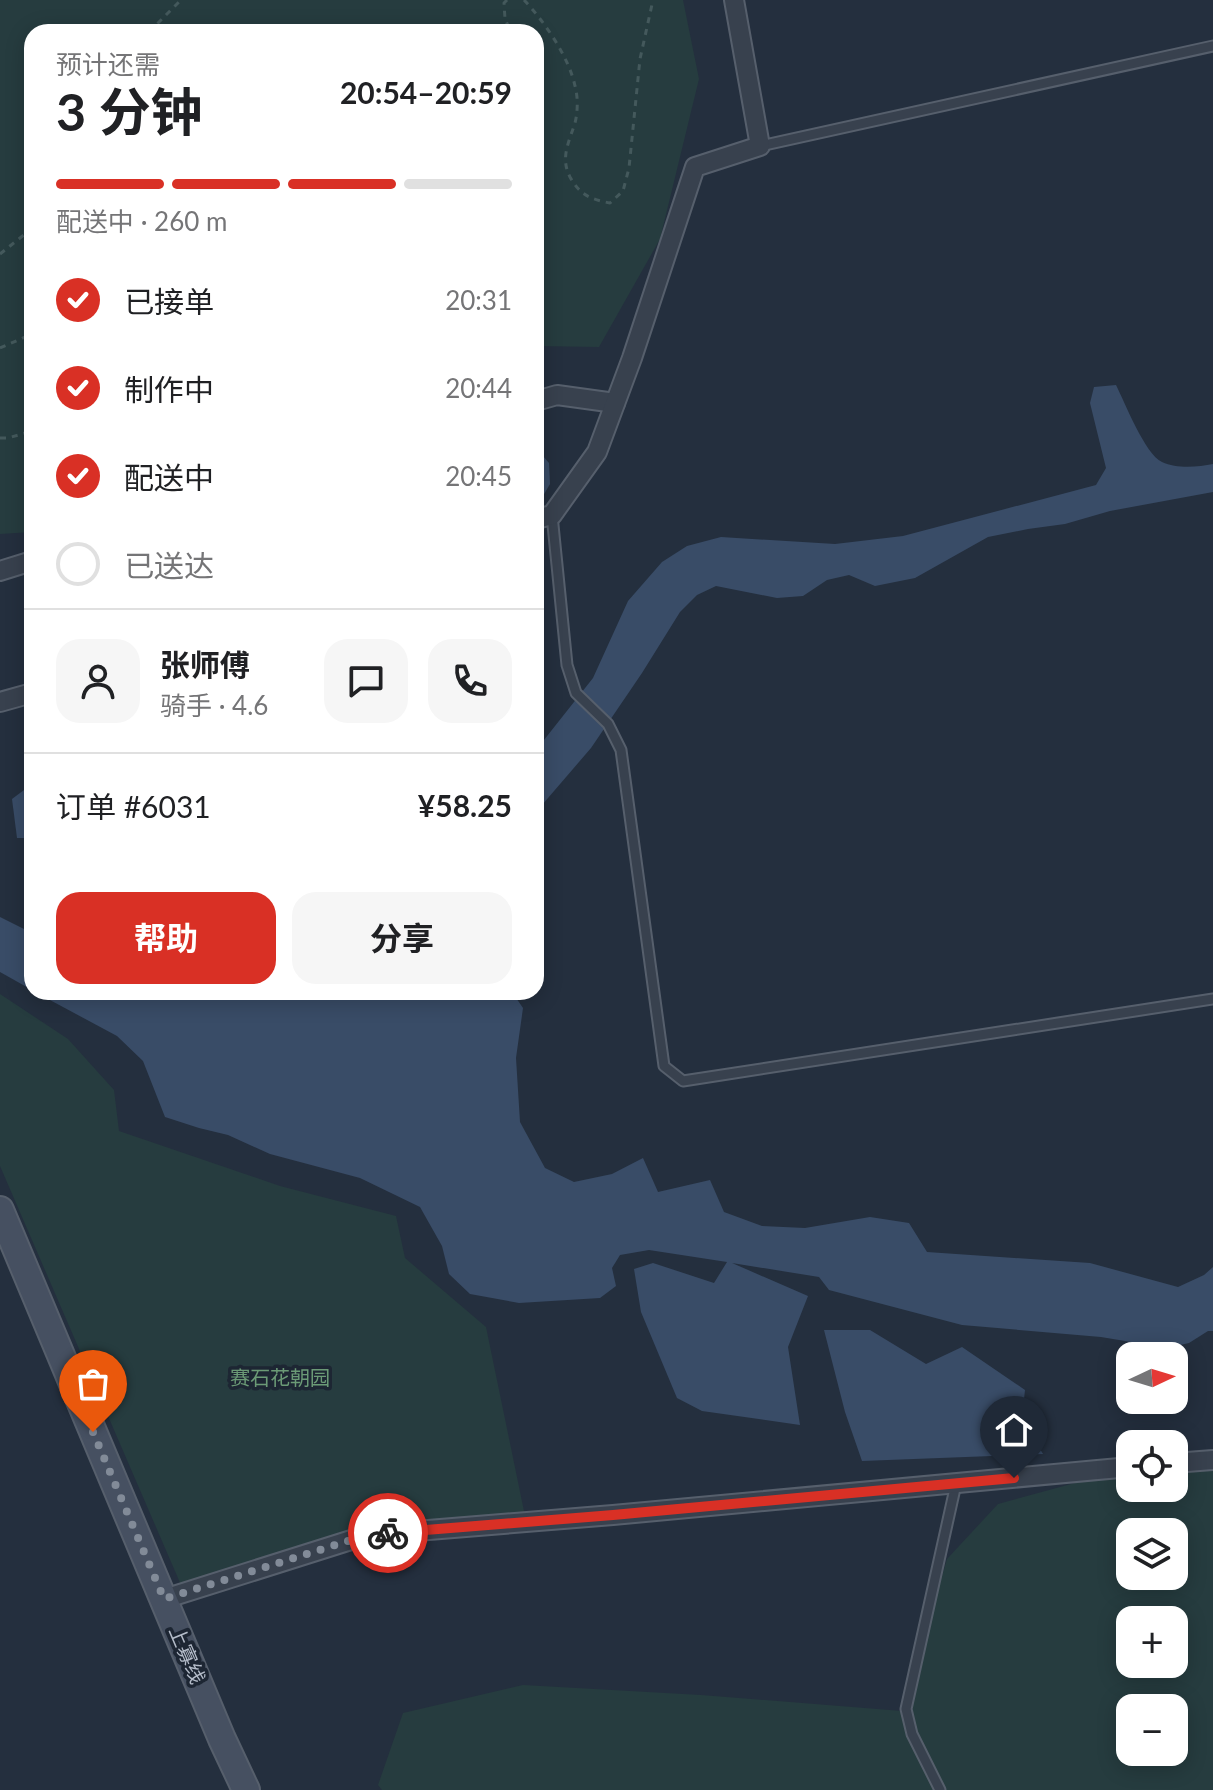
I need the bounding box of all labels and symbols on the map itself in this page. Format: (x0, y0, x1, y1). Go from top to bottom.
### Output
north arrow (1116, 1342, 1188, 1414)
pin (59, 1350, 127, 1432)
park label: 赛石花朝园 (230, 1365, 330, 1389)
pin (980, 1396, 1048, 1478)
courier (348, 1493, 428, 1573)
street label: 上寡线 (165, 1622, 211, 1687)

